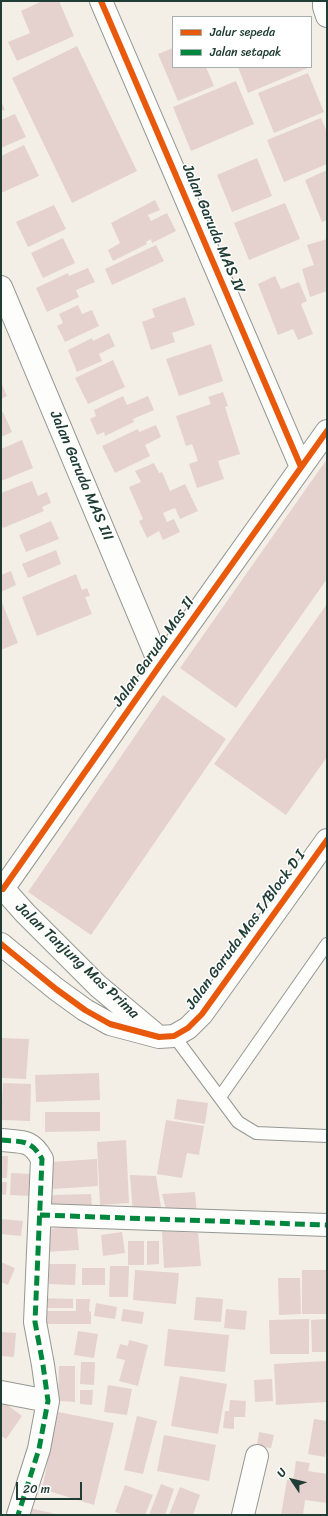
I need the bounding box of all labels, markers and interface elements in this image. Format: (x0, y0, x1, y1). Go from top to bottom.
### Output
legend (172, 16, 312, 68)
text: Jalur sepeda (210, 21, 275, 43)
text: Jalan setapak (210, 41, 281, 63)
street label: Jalan Garuda MAS IV (178, 162, 248, 296)
street label: Jalan Garuda MAS III (45, 408, 117, 544)
street label: Jalan Garuda Mas II (109, 594, 199, 710)
street label: Jalan Garuda Mas I/Block D I (182, 847, 310, 1013)
street label: Jalan Tanjung Mas Prima (11, 899, 143, 1023)
north arrow (272, 1460, 312, 1500)
text: U (272, 1464, 292, 1481)
scale bar (18, 1474, 84, 1500)
text: 20 m (23, 1478, 50, 1500)

